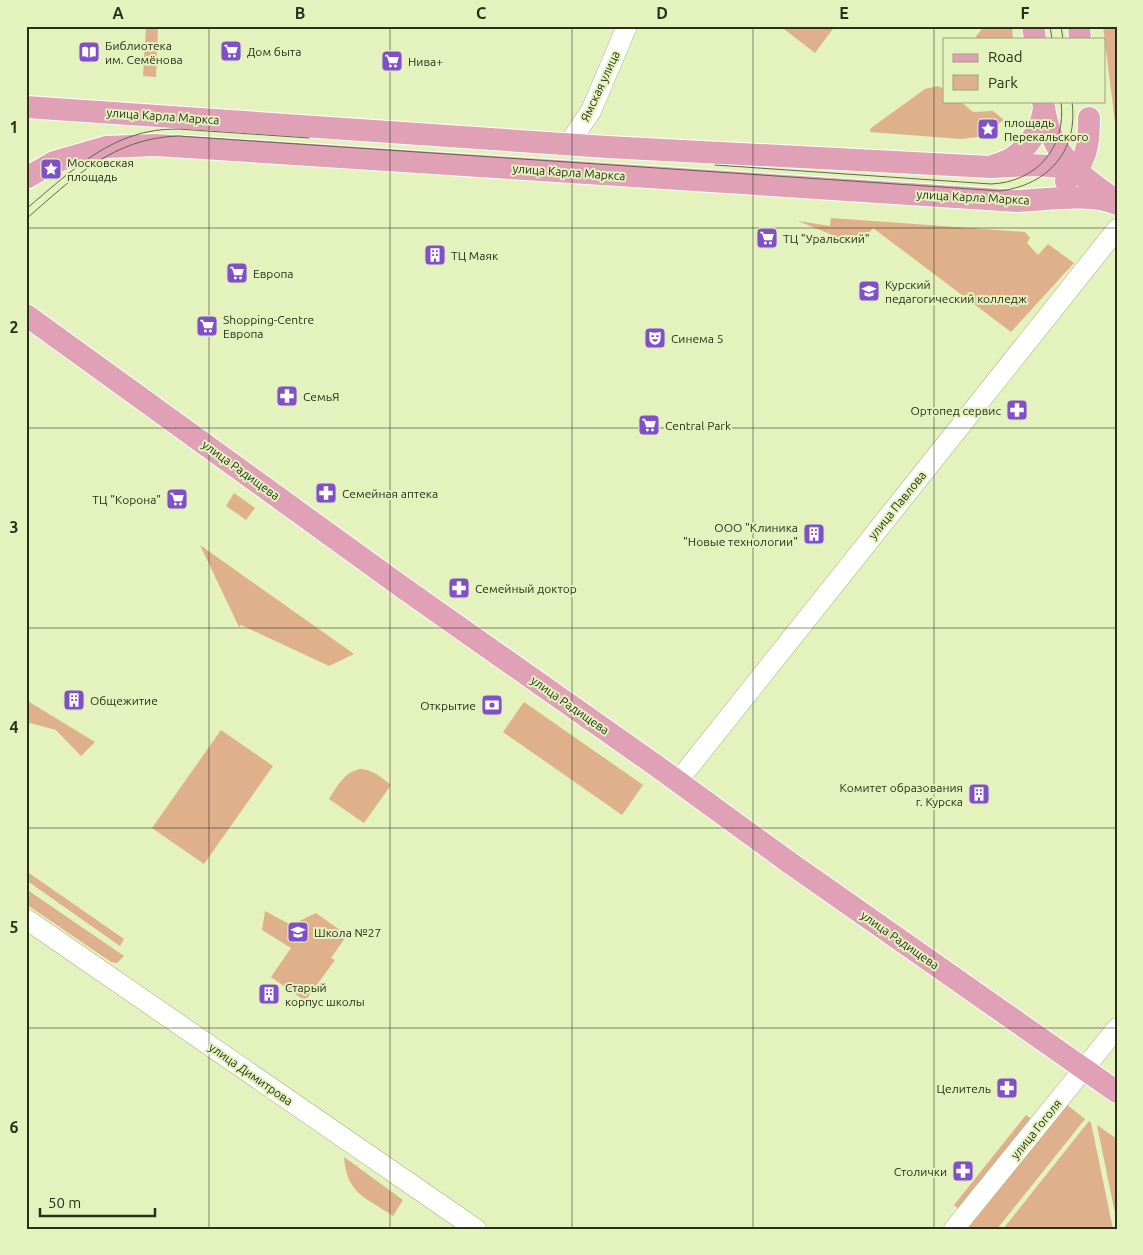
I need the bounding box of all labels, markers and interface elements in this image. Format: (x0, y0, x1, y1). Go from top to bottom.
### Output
text: A (112, 4, 124, 22)
text: B (295, 4, 305, 22)
text: C (476, 4, 486, 22)
text: D (656, 4, 668, 22)
text: E (839, 4, 849, 22)
text: F (1021, 4, 1030, 22)
legend (943, 38, 1106, 102)
place label: Библиотека им. Семёнова (105, 39, 183, 66)
supermarket icon: Дом быта (219, 39, 243, 63)
library icon: Библиотека им. Семёнова (77, 40, 101, 64)
place label: Дом быта (247, 45, 301, 58)
text: Road (988, 48, 1023, 65)
supermarket icon: Нива+ (380, 49, 404, 73)
street label: Ямская улица (578, 49, 622, 123)
place label: Нива+ (408, 55, 443, 68)
text: Park (988, 74, 1018, 91)
street label: улица Карла Маркса (106, 106, 220, 126)
place label: площадь Перекальского (1004, 116, 1089, 143)
place icon: площадь Перекальского (976, 117, 1000, 141)
text: 1 (9, 118, 19, 136)
place label: Московская площадь (67, 156, 134, 183)
place icon: Московская площадь (39, 157, 63, 181)
street label: улица Карла Маркса (512, 162, 626, 182)
street label: улица Карла Маркса (916, 188, 1030, 206)
supermarket icon: ТЦ "Уральский" (755, 226, 779, 250)
place label: ТЦ "Уральский" (783, 232, 870, 245)
building icon: ТЦ Маяк (423, 243, 447, 267)
place label: ТЦ Маяк (451, 249, 498, 262)
supermarket icon: Европа (225, 261, 249, 285)
place label: Европа (253, 267, 293, 280)
place label: Курский педагогический колледж (885, 278, 1027, 305)
school or university icon: Курский педагогический колледж (857, 279, 881, 303)
place label: Shopping-Centre Европа (223, 313, 314, 340)
supermarket icon: Shopping-Centre Европа (195, 314, 219, 338)
text: 2 (9, 318, 19, 336)
theatre icon: Синема 5 (643, 326, 667, 350)
place label: Синема 5 (671, 332, 724, 345)
pharmacy icon: СемьЯ (275, 384, 299, 408)
place label: СемьЯ (303, 390, 339, 403)
pharmacy icon: Ортопед сервис (1005, 398, 1029, 422)
place label: Ортопед сервис (910, 404, 1001, 417)
supermarket icon: Central Park (637, 413, 661, 437)
place label: Central Park (665, 419, 731, 432)
street label: улица Радищева (200, 438, 282, 502)
street label: улица Павлова (866, 468, 928, 542)
pharmacy icon: Семейная аптека (314, 481, 338, 505)
supermarket icon: ТЦ "Корона" (165, 487, 189, 511)
place label: Семейная аптека (342, 487, 438, 500)
place label: ТЦ "Корона" (92, 493, 161, 506)
text: 3 (9, 518, 19, 536)
place label: ООО "Клиника "Новые технологии" (683, 521, 798, 548)
building icon: ООО "Клиника "Новые технологии" (802, 522, 826, 546)
pharmacy icon: Семейный доктор (447, 576, 471, 600)
place label: Семейный доктор (475, 582, 577, 595)
street label: улица Радищева (529, 673, 611, 737)
building icon: Общежитие (62, 688, 86, 712)
bank icon: Открытие (480, 693, 504, 717)
place label: Общежитие (90, 694, 158, 707)
place label: Открытие (420, 699, 476, 712)
text: 4 (9, 718, 19, 736)
place label: Комитет образования г. Курска (840, 781, 963, 808)
building icon: Комитет образования г. Курска (967, 782, 991, 806)
street label: улица Радищева (859, 908, 941, 972)
text: 5 (9, 918, 19, 936)
school or university icon: Школа №27 (286, 920, 310, 944)
place label: Школа №27 (314, 926, 381, 939)
place label: Старый корпус школы (285, 981, 365, 1008)
building icon: Старый корпус школы (257, 982, 281, 1006)
street label: улица Димитрова (207, 1040, 295, 1108)
pharmacy icon: Целитель (995, 1076, 1019, 1100)
place label: Целитель (937, 1082, 991, 1095)
street label: улица Гоголя (1008, 1097, 1064, 1161)
text: 6 (9, 1118, 19, 1136)
pharmacy icon: Столички (951, 1159, 975, 1183)
place label: Столички (894, 1165, 947, 1178)
scale bar (40, 1185, 155, 1217)
text: 50 m (48, 1194, 81, 1211)

